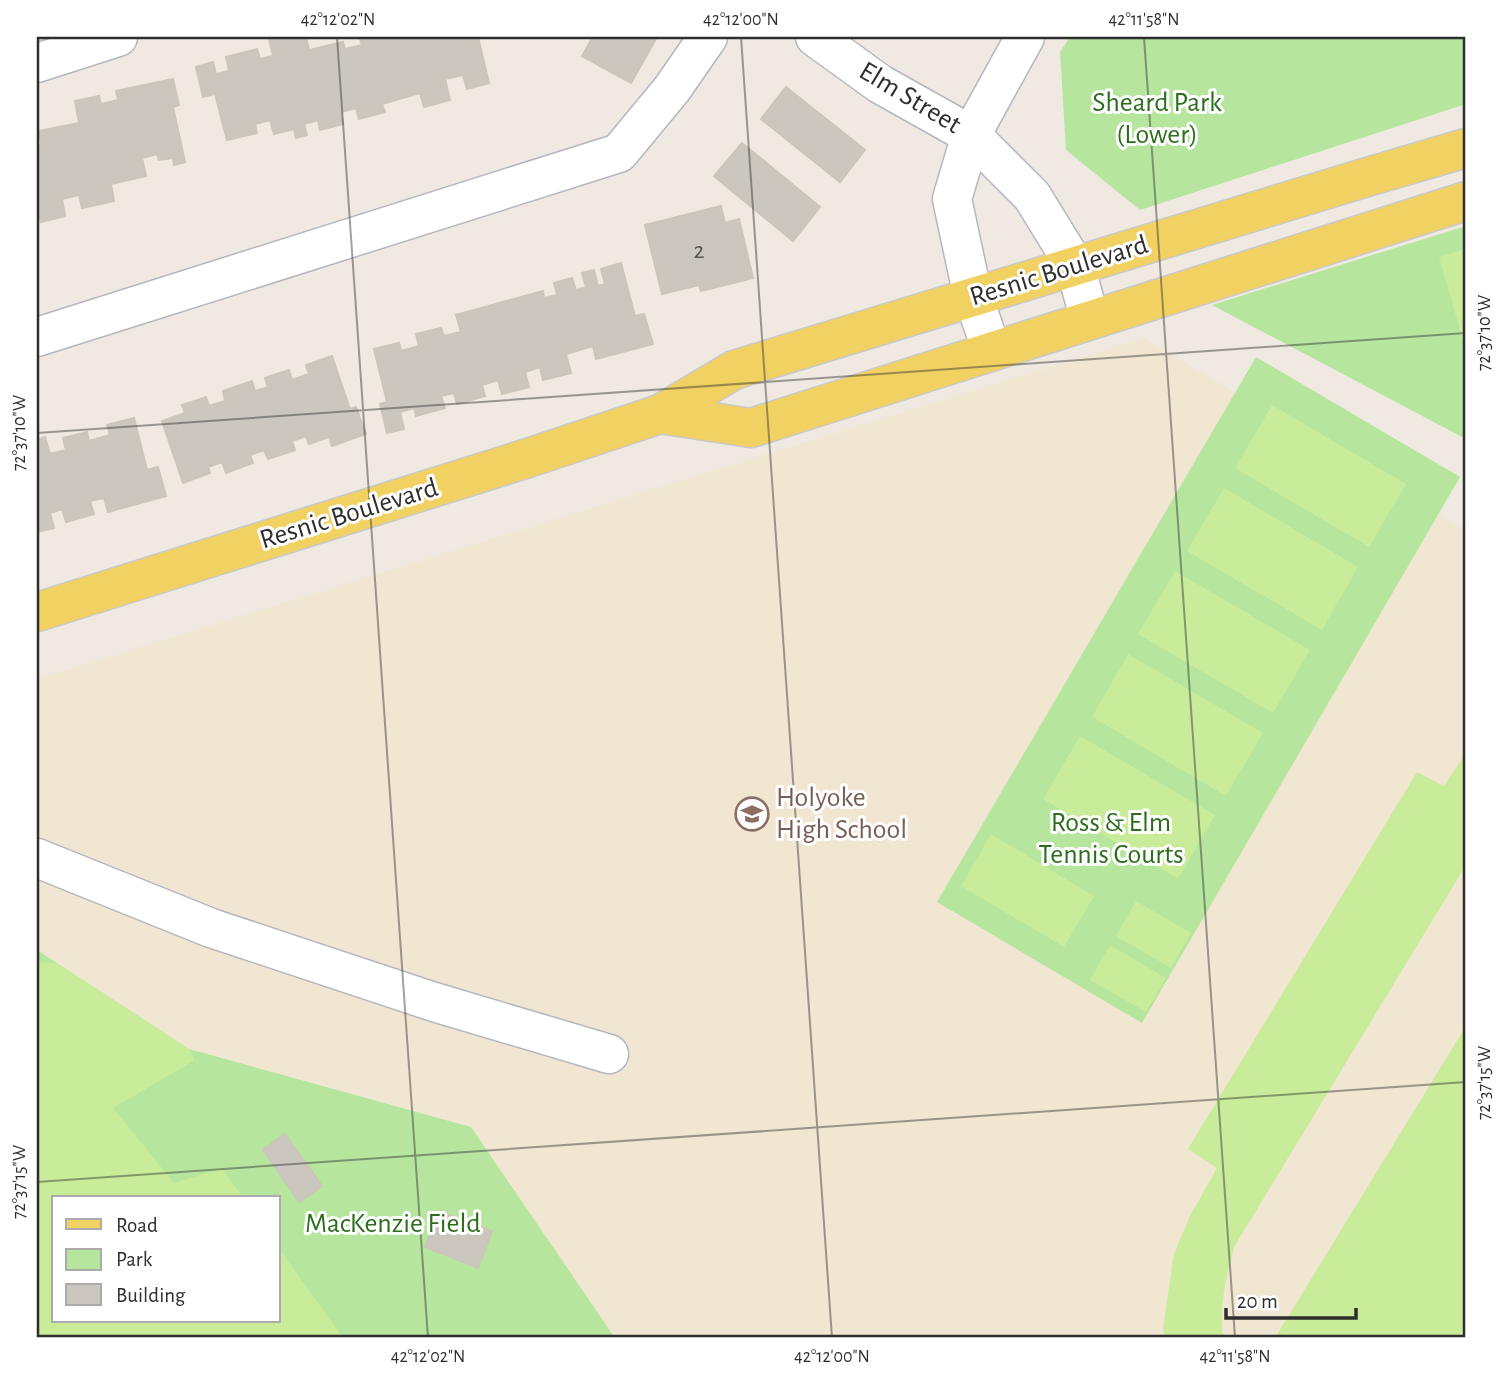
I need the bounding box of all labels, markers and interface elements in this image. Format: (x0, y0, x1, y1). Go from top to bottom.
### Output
text: 42°12'02"N (301, 11, 375, 29)
text: 42°12'00"N (703, 11, 779, 29)
text: 42°11'58"N (1109, 11, 1179, 29)
street label: Elm Street (854, 57, 966, 139)
park label: Sheard Park (Lower) (1092, 89, 1222, 149)
street label: Resnic Boulevard (967, 231, 1151, 311)
house number: 2 (694, 239, 705, 263)
text: 72°37'10"W (1476, 295, 1494, 371)
text: 72°37'10"W (11, 395, 29, 471)
street label: Resnic Boulevard (257, 474, 441, 554)
place label: Holyoke High School (776, 784, 907, 844)
school or university icon: Holyoke High School (733, 795, 771, 833)
park label: Ross & Elm Tennis Courts (1038, 809, 1184, 869)
text: 72°37'15"W (1476, 1046, 1494, 1120)
text: 72°37'15"W (11, 1145, 29, 1219)
legend (52, 1196, 280, 1322)
park label: MacKenzie Field (305, 1210, 481, 1238)
text: Road (116, 1215, 158, 1236)
text: Park (116, 1249, 153, 1270)
scale bar (1226, 1277, 1356, 1321)
text: Building (116, 1285, 186, 1306)
text: 20 m (1237, 1291, 1278, 1312)
text: 42°12'02"N (391, 1348, 465, 1366)
text: 42°12'00"N (794, 1348, 870, 1366)
text: 42°11'58"N (1200, 1348, 1270, 1366)

